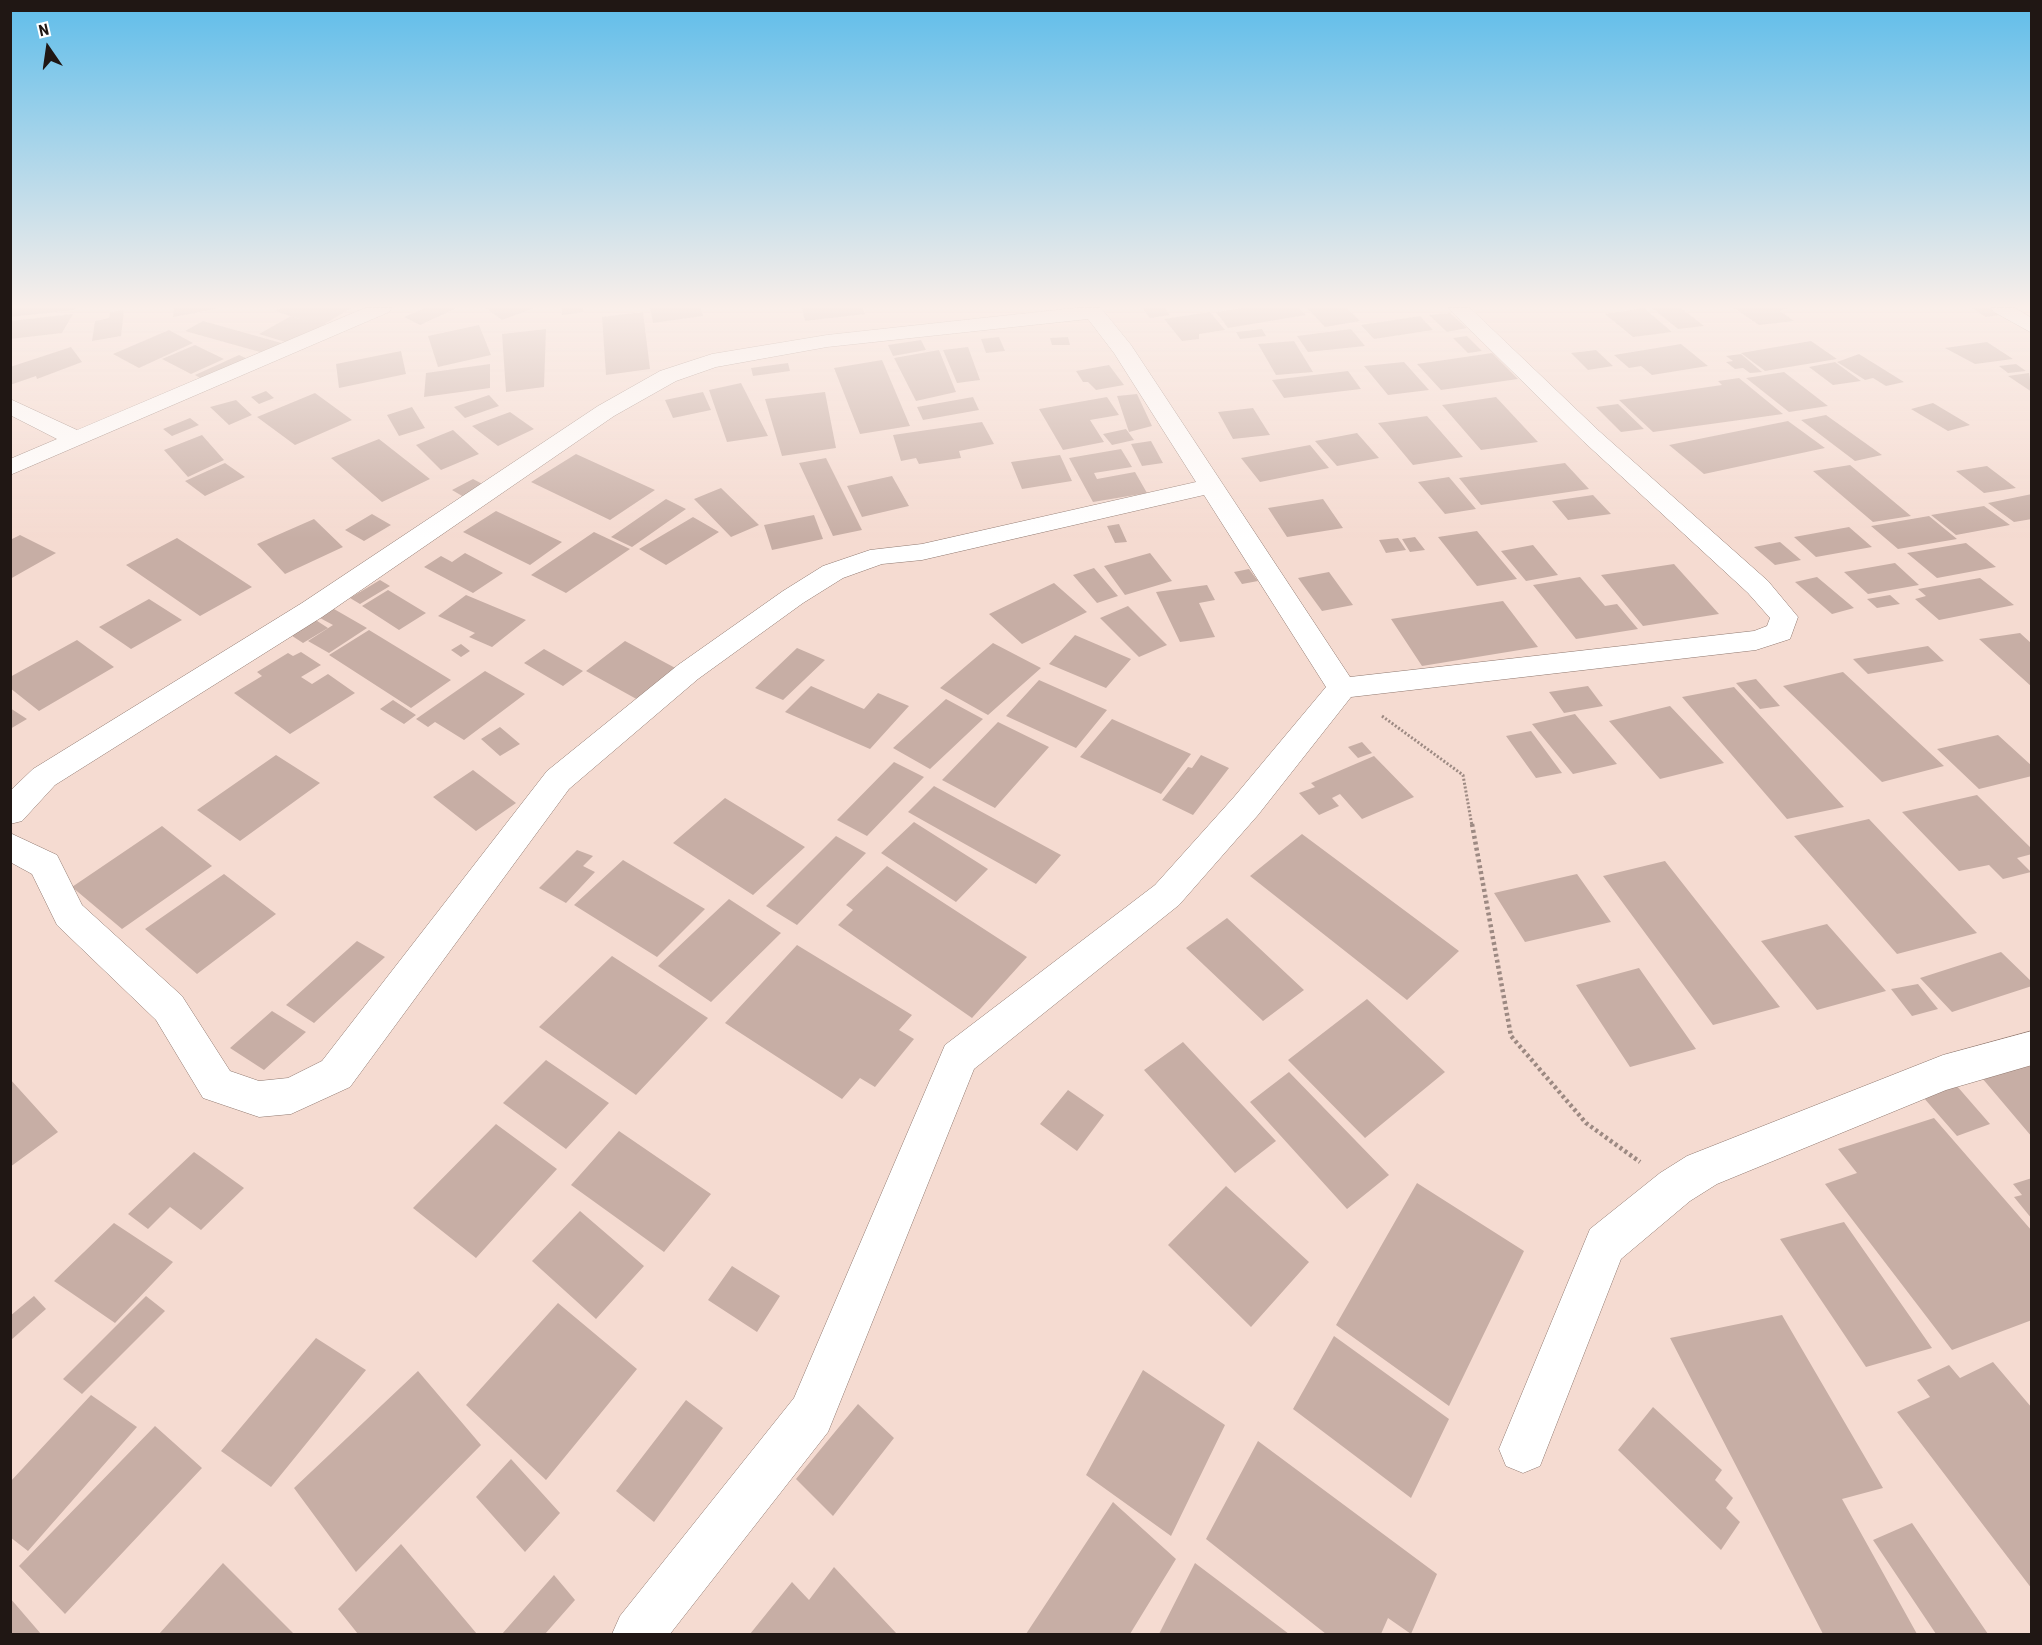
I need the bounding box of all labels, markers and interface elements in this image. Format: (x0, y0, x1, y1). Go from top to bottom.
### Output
north arrow (18, 18, 78, 78)
text: N (37, 20, 51, 40)

